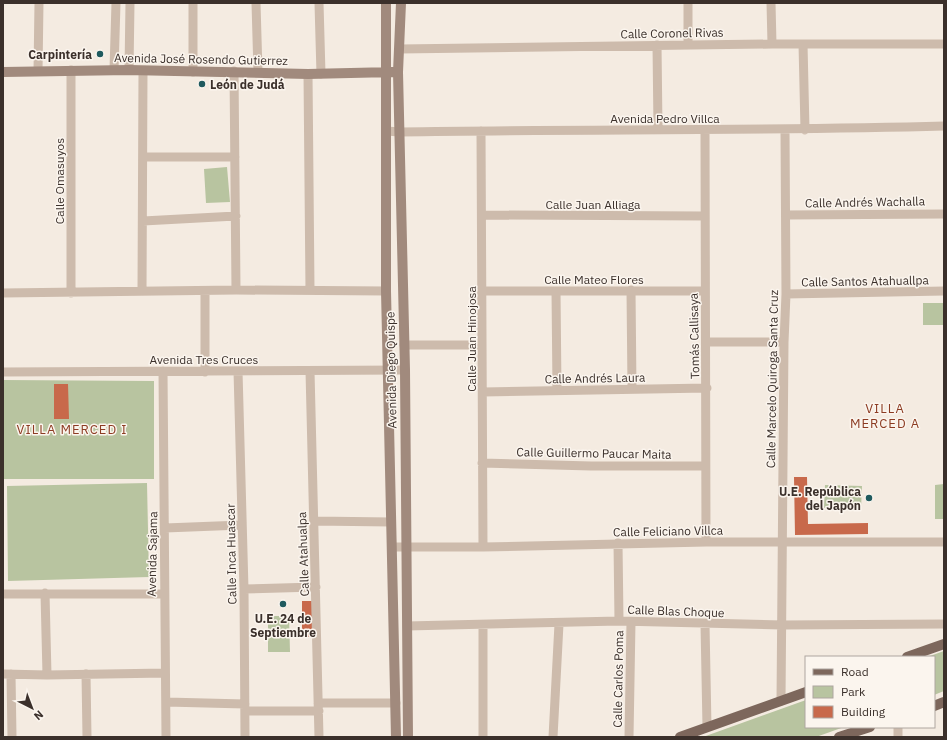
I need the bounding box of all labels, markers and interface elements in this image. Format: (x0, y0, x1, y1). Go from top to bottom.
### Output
street label: Calle Coronel Rivas (620, 25, 724, 41)
place label: Carpintería (28, 47, 92, 62)
marker: Carpintería (95, 49, 105, 59)
street label: Avenida José Rosendo Gutierrez (114, 50, 288, 68)
place label: León de Judá (210, 77, 285, 92)
marker: León de Judá (197, 79, 207, 89)
street label: Avenida Pedro Villca (610, 111, 720, 126)
street label: Calle Omasuyos (52, 138, 67, 224)
street label: Calle Andrés Wachalla (805, 193, 926, 211)
street label: Calle Juan Alliaga (545, 197, 641, 212)
street label: Calle Mateo Flores (544, 272, 644, 287)
street label: Calle Santos Atahuallpa (801, 272, 930, 290)
street label: Calle Juan Hinojosa (464, 286, 479, 392)
street label: Calle Marcelo Quiroga Santa Cruz (763, 289, 781, 468)
street label: Tomás Callisaya (686, 292, 702, 379)
street label: Avenida Diego Quispe (382, 311, 400, 429)
street label: Avenida Tres Cruces (150, 352, 259, 367)
street label: Calle Andrés Laura (544, 370, 646, 386)
district label: VILLA MERCED A (850, 400, 920, 432)
district label: VILLA MERCED I (17, 421, 127, 438)
street label: Calle Guillermo Paucar Maita (516, 444, 672, 462)
place label: U.E. República del Japón (779, 484, 861, 513)
marker: U.E. República del Japón (864, 493, 874, 503)
street label: Calle Inca Huascar (223, 503, 239, 605)
street label: Avenida Sajama (144, 511, 160, 597)
street label: Calle Atahualpa (294, 511, 312, 597)
street label: Calle Feliciano Villca (613, 523, 724, 539)
marker: U.E. 24 de Septiembre (278, 599, 288, 609)
street label: Calle Blas Choque (627, 602, 725, 620)
place label: U.E. 24 de Septiembre (250, 611, 316, 640)
street label: Calle Carlos Poma (610, 630, 626, 728)
legend (805, 656, 935, 728)
text: Road (841, 664, 869, 679)
text: Park (841, 684, 866, 699)
north arrow (12, 688, 52, 728)
text: Building (841, 704, 886, 719)
text: N (31, 708, 46, 723)

